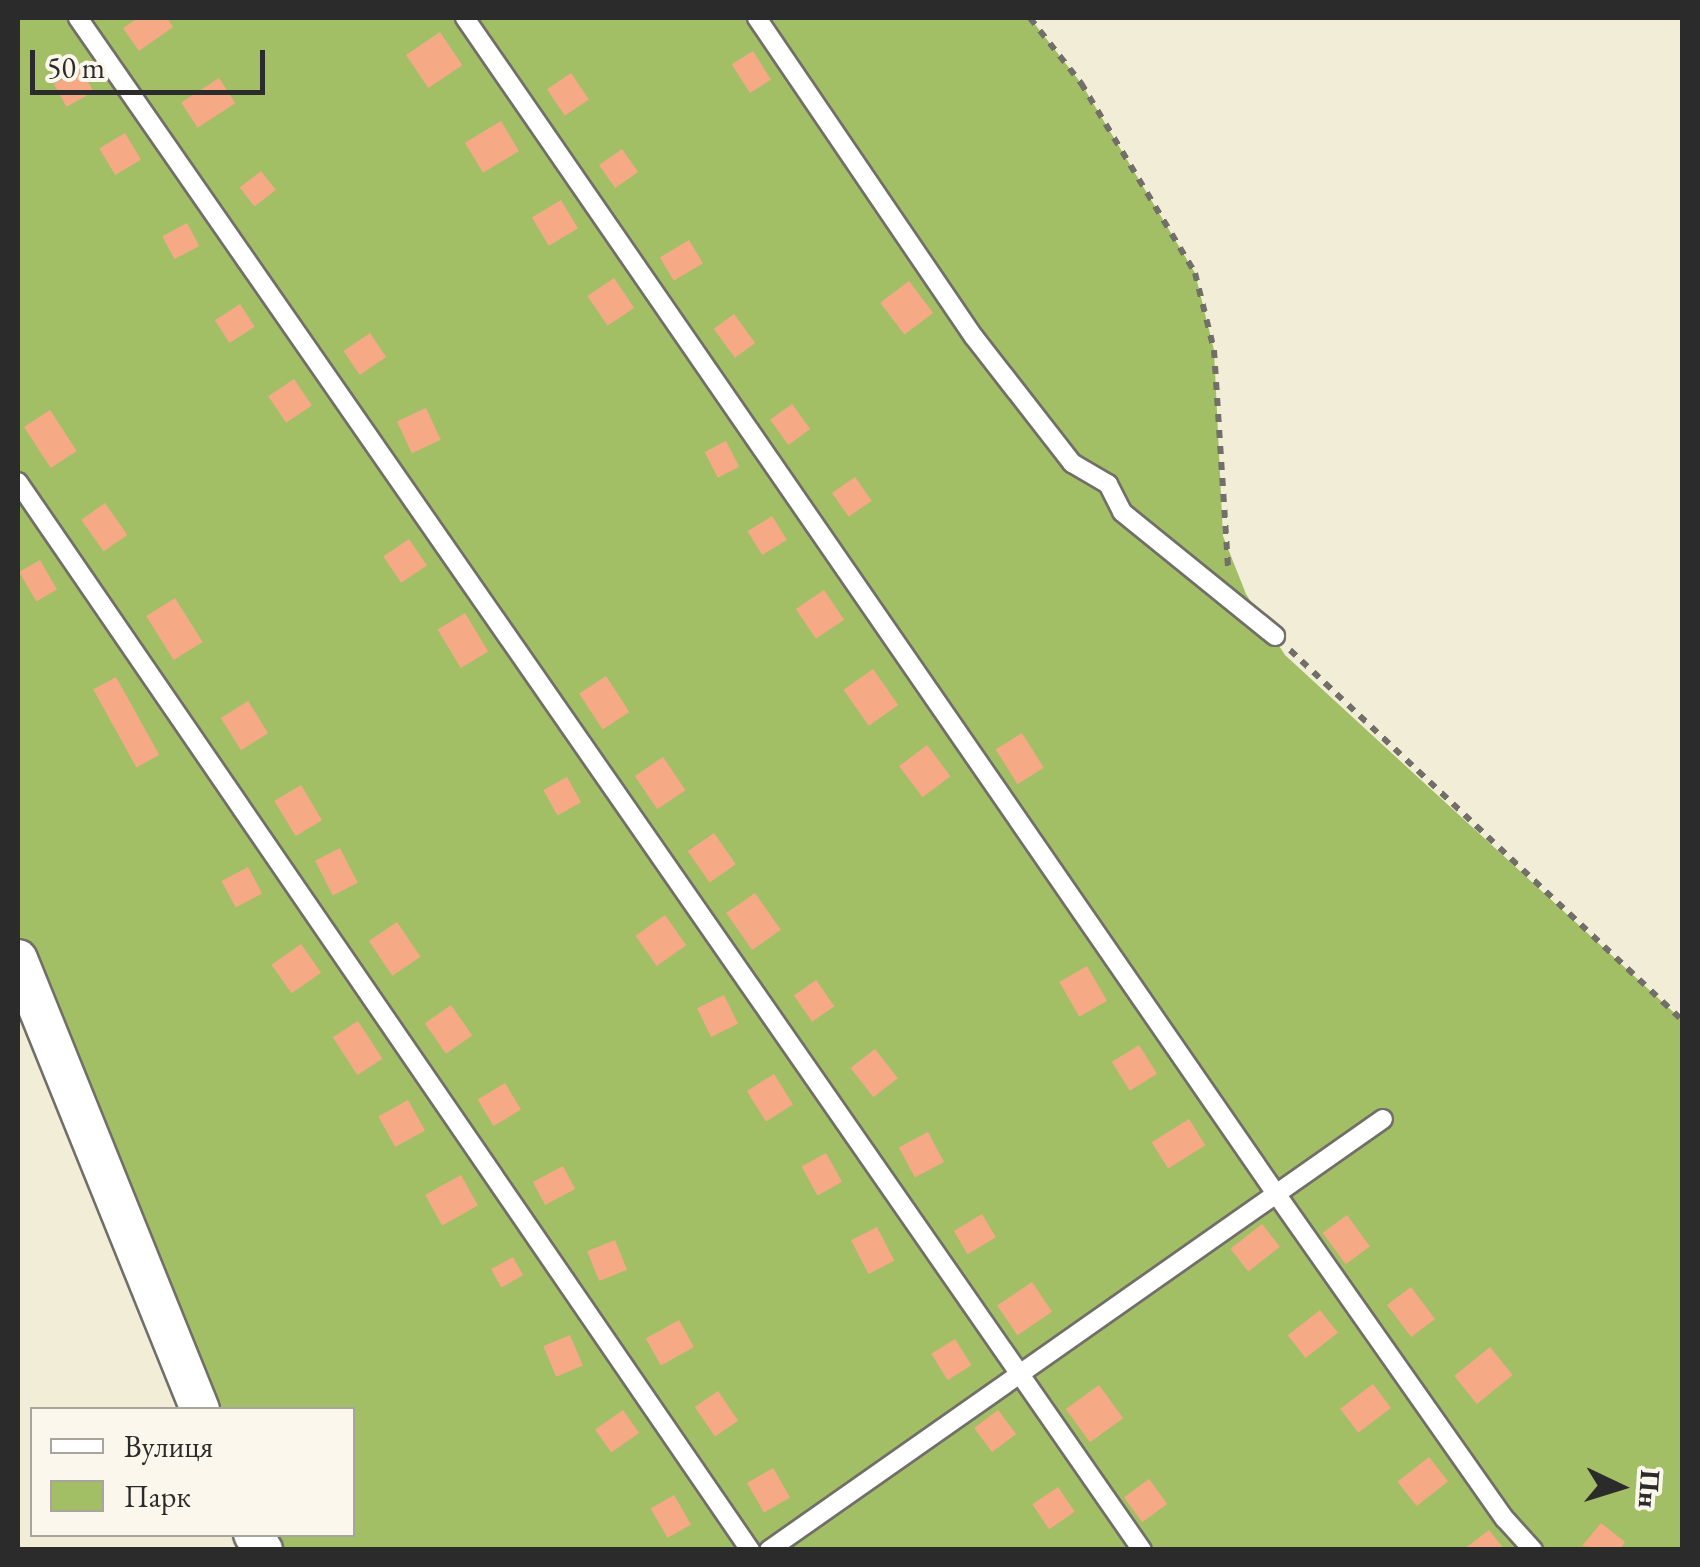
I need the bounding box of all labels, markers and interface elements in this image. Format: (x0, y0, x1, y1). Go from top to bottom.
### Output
scale bar (35, 30, 270, 92)
text: 50 m (47, 48, 105, 87)
legend (30, 1407, 355, 1537)
text: Вулиця (124, 1427, 213, 1466)
north arrow (1570, 1437, 1670, 1537)
text: Пн (1631, 1469, 1669, 1509)
text: Парк (124, 1477, 191, 1516)

